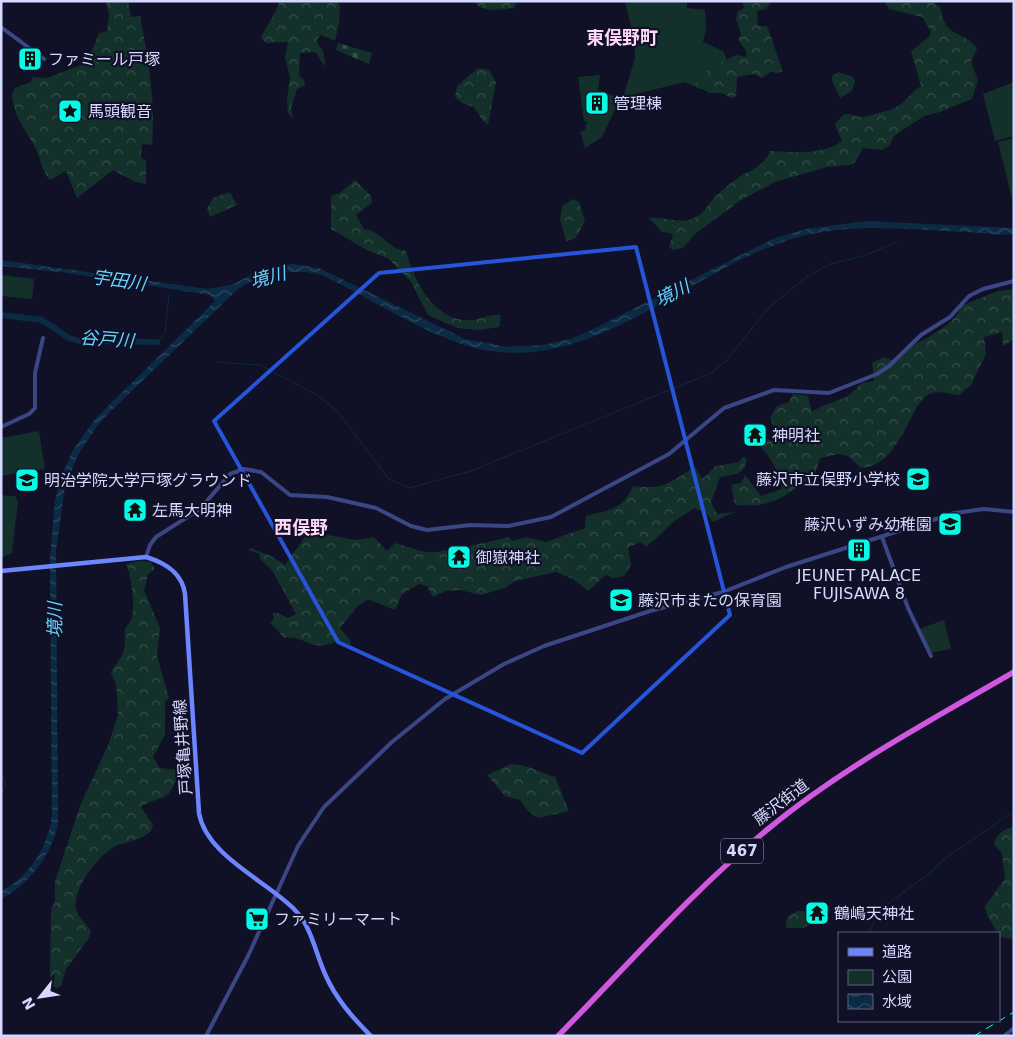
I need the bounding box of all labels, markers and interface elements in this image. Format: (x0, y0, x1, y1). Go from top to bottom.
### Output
district label: 東俣野町 (586, 27, 658, 48)
building icon: ファミール戸塚 (17, 46, 43, 72)
place label: ファミール戸塚 (48, 50, 160, 69)
building icon: 管理棟 (584, 90, 610, 116)
place label: 管理棟 (614, 94, 662, 113)
place icon: 馬頭観音 (57, 98, 83, 124)
place label: 馬頭観音 (88, 102, 152, 121)
water label: 境川 (248, 262, 290, 292)
water label: 宇田川 (91, 266, 149, 294)
water label: 境川 (651, 275, 695, 311)
water label: 谷戸川 (79, 327, 137, 351)
temple icon: 神明社 (742, 422, 768, 448)
place label: 神明社 (772, 426, 820, 445)
school or university icon: 藤沢市立俣野小学校 (905, 466, 931, 492)
school or university icon: 明治学院大学戸塚グラウンド (14, 467, 40, 493)
place label: 藤沢市立俣野小学校 (756, 470, 900, 489)
place label: 明治学院大学戸塚グラウンド (44, 471, 252, 490)
temple icon: 左馬大明神 (122, 497, 148, 523)
place label: 左馬大明神 (152, 501, 232, 520)
school or university icon: 藤沢いずみ幼稚園 (937, 511, 963, 537)
place label: 藤沢いずみ幼稚園 (804, 515, 932, 534)
district label: 西俣野 (274, 517, 328, 538)
building icon: JEUNET PALACE FUJISAWA 8 (846, 537, 872, 563)
temple icon: 御嶽神社 (446, 544, 472, 570)
place label: 御嶽神社 (476, 548, 540, 567)
place label: JEUNET PALACE FUJISAWA 8 (796, 566, 921, 603)
school or university icon: 藤沢市またの保育園 (608, 587, 634, 613)
place label: 藤沢市またの保育園 (638, 591, 782, 610)
water label: 境川 (44, 600, 65, 638)
street label: 戸塚亀井野線 (170, 698, 196, 796)
street label: 藤沢街道 (750, 775, 812, 829)
road number: 467 (721, 838, 763, 864)
temple icon: 鶴嶋天神社 (804, 900, 830, 926)
place label: 鶴嶋天神社 (834, 904, 914, 923)
supermarket icon: ファミリーマート (244, 906, 270, 932)
place label: ファミリーマート (274, 910, 402, 929)
legend (838, 932, 1000, 1022)
text: 道路 (882, 943, 912, 961)
text: 公園 (882, 968, 912, 986)
north arrow (15, 972, 65, 1022)
text: 水域 (882, 993, 912, 1011)
text: N (19, 994, 39, 1013)

